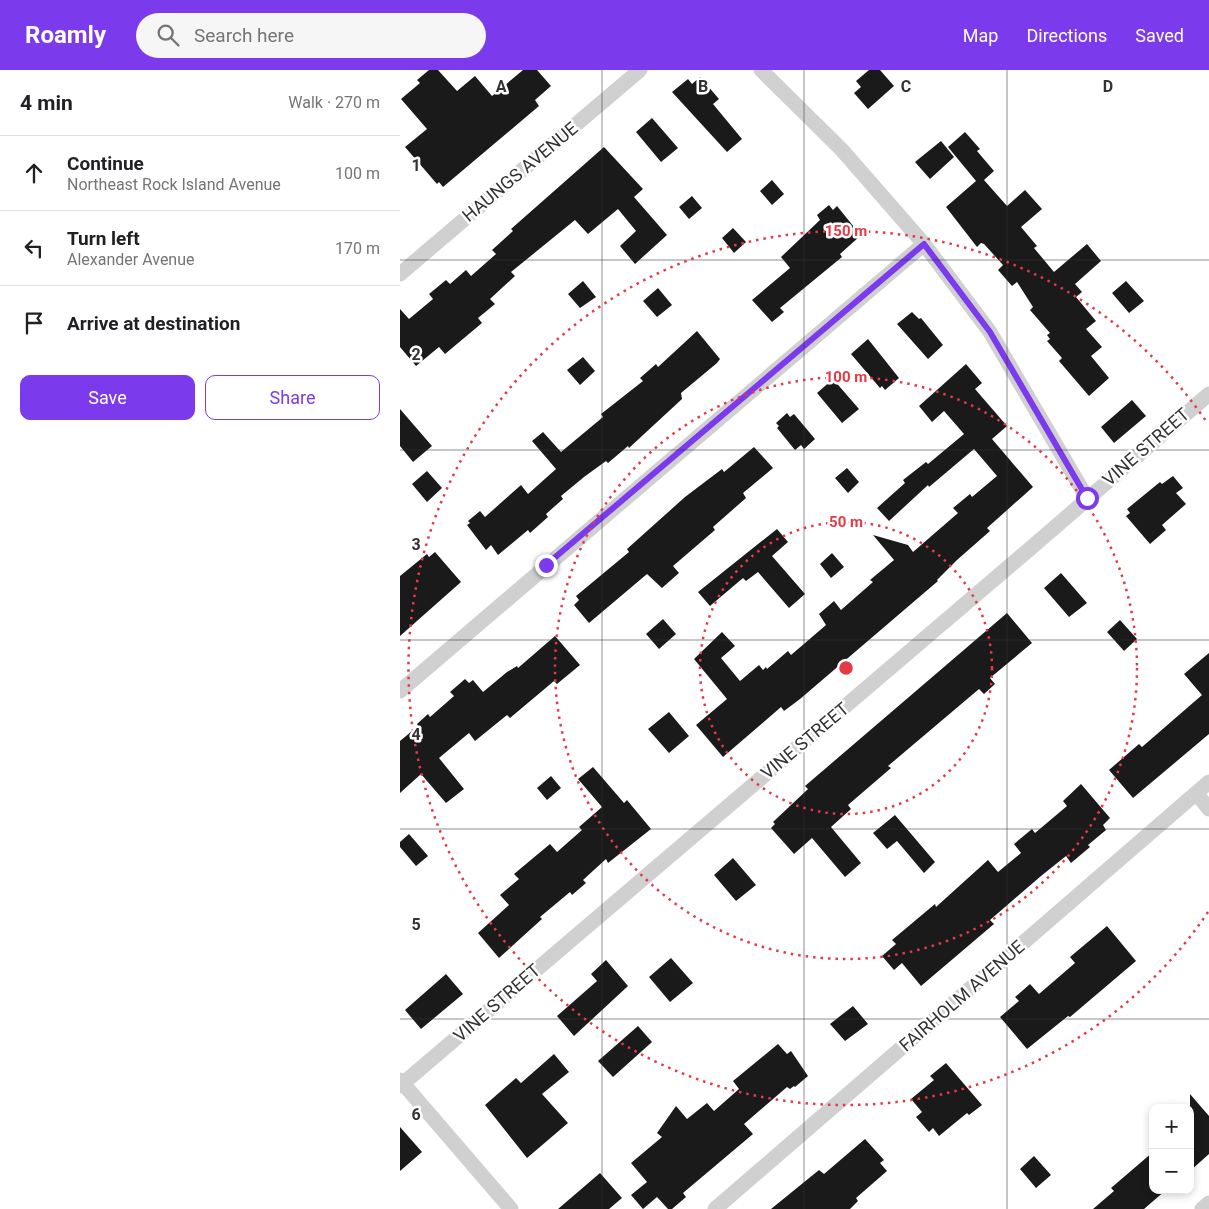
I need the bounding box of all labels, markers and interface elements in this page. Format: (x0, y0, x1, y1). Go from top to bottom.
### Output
search box (136, 13, 486, 58)
text: Roamly (25, 21, 106, 49)
icon: search (154, 21, 182, 49)
text: Search here (194, 24, 294, 47)
text: Map (963, 25, 998, 46)
text: Directions (1026, 25, 1107, 46)
text: Saved (1135, 25, 1184, 46)
text: A (496, 77, 507, 96)
text: B (698, 77, 708, 96)
text: C (901, 77, 911, 96)
text: D (1103, 77, 1113, 96)
text: 4 min (20, 91, 73, 115)
text: Walk · 270 m (288, 93, 380, 112)
street label: HAUNGS AVENUE (458, 117, 582, 226)
text: Continue (67, 152, 144, 175)
text: 1 (411, 156, 421, 175)
icon: ahead (20, 159, 48, 187)
text: 100 m (335, 164, 380, 183)
text: Northeast Rock Island Avenue (67, 175, 281, 194)
text: 150 m (825, 222, 867, 240)
text: Turn left (67, 227, 140, 250)
icon: left (20, 234, 48, 262)
text: 170 m (335, 239, 380, 258)
text: Alexander Avenue (67, 250, 195, 269)
icon: arrive (20, 309, 48, 337)
text: Arrive at destination (67, 312, 240, 335)
text: 2 (411, 345, 421, 364)
text: 100 m (825, 368, 867, 386)
button: Save (20, 375, 195, 420)
button: Share (205, 375, 380, 420)
street label: VINE STREET (1098, 403, 1193, 490)
route start (1076, 487, 1099, 510)
text: 50 m (829, 513, 863, 531)
text: 3 (411, 535, 421, 554)
route end (535, 554, 558, 577)
centre of rings (837, 659, 855, 677)
street label: VINE STREET (757, 698, 853, 783)
text: 4 (411, 725, 421, 744)
text: 5 (411, 915, 421, 934)
street label: FAIRHOLM AVENUE (895, 936, 1028, 1056)
street label: VINE STREET (449, 959, 544, 1046)
map controls (1149, 1104, 1194, 1194)
button: + (1149, 1104, 1194, 1149)
text: 6 (411, 1105, 421, 1124)
button: − (1149, 1149, 1194, 1194)

